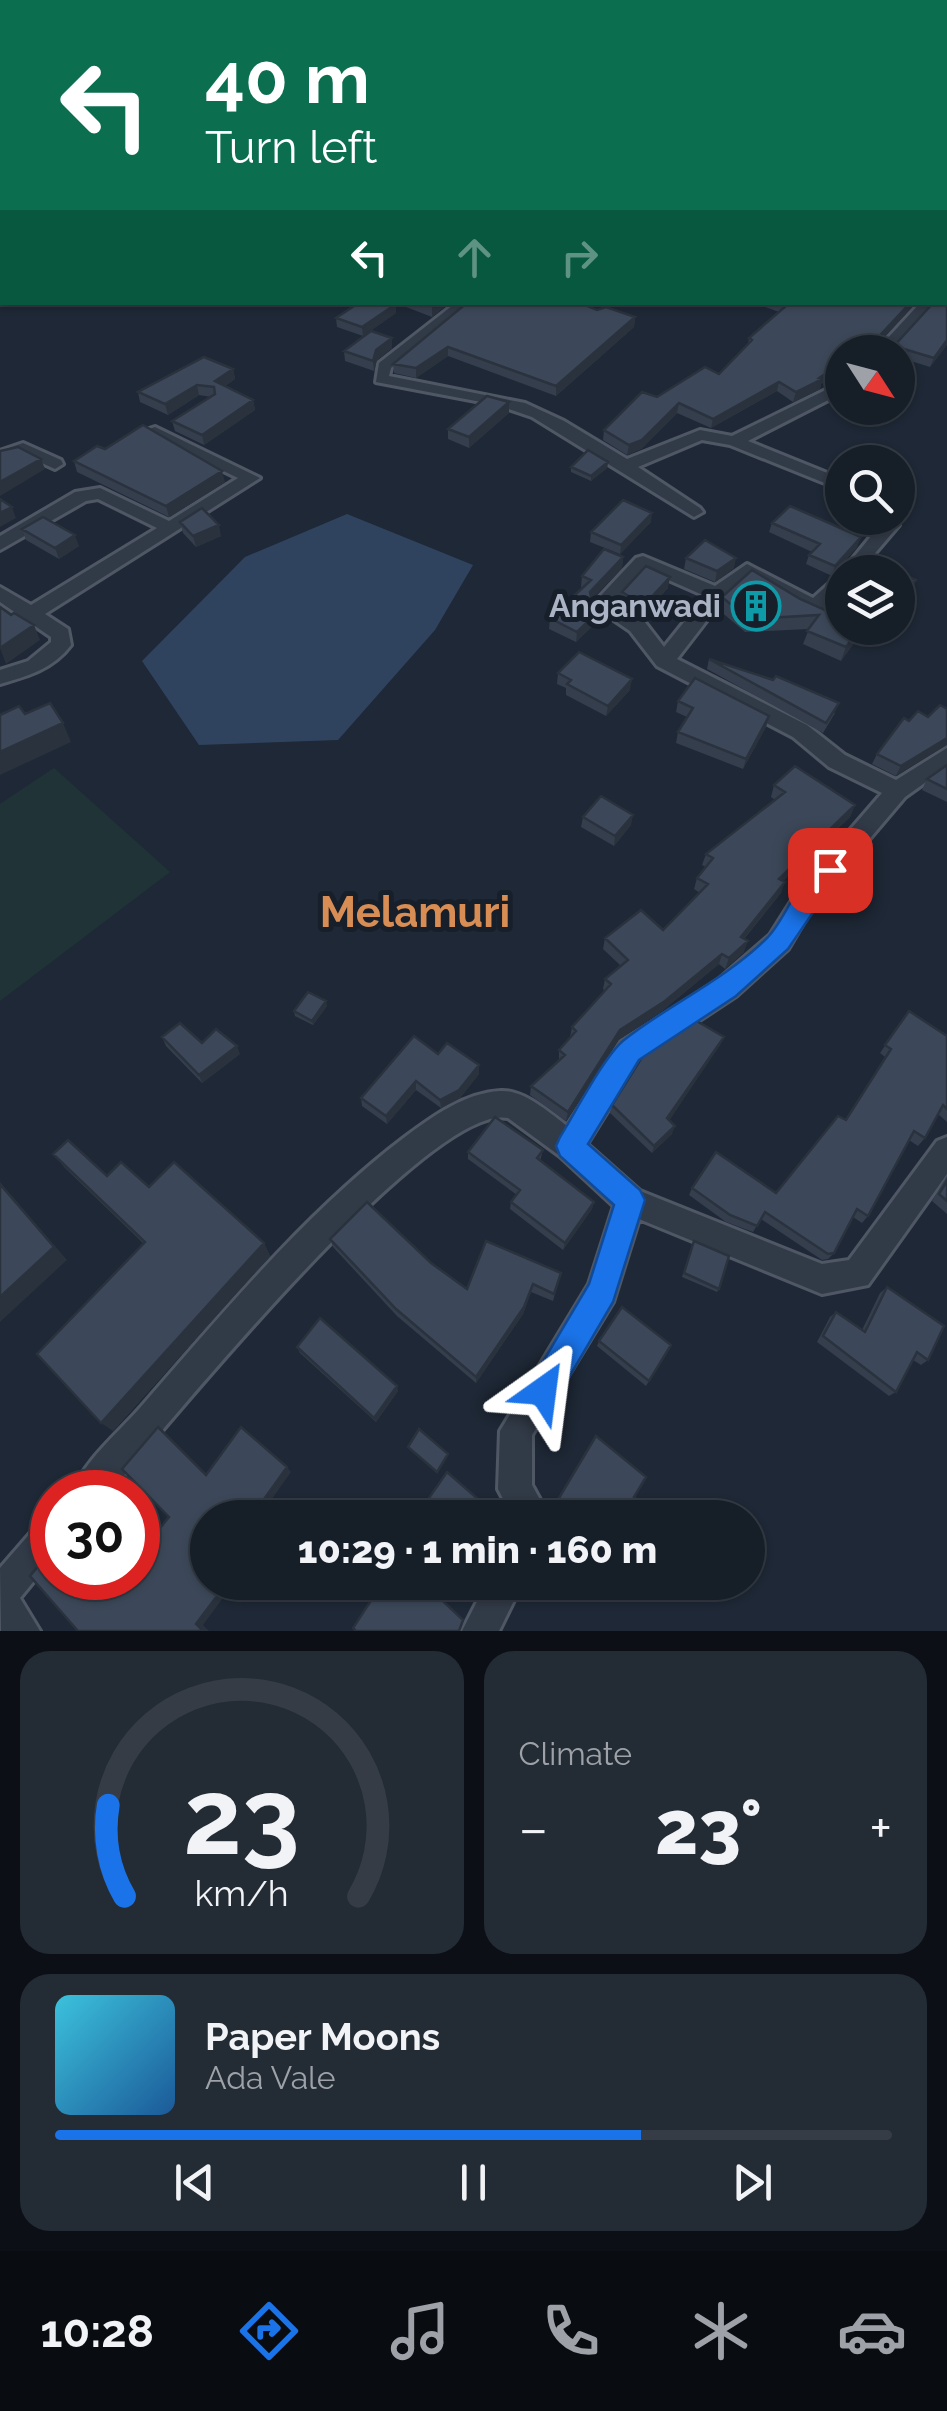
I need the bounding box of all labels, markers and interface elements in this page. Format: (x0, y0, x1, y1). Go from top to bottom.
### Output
text: 40 m (205, 37, 370, 119)
icon: left (40, 40, 170, 170)
text: Turn left (205, 121, 377, 174)
icon: left (342, 230, 397, 285)
icon: ahead (447, 230, 502, 285)
icon: right (552, 230, 607, 285)
north arrow (825, 335, 915, 425)
map controls (825, 335, 915, 645)
button: search (825, 445, 915, 535)
button: layers (825, 555, 915, 645)
building icon: Anganwadi (730, 580, 782, 632)
place label: Anganwadi (549, 587, 721, 624)
pin (788, 828, 873, 913)
icon: arrive (803, 843, 858, 898)
district label: Melamuri (320, 888, 510, 937)
position arrow (491, 1339, 595, 1443)
speed limit sign: 30 (30, 1470, 160, 1600)
text: 10:29 · 1 min · 160 m (298, 1527, 657, 1572)
text: Climate (519, 1735, 632, 1772)
text: 23 (183, 1756, 300, 1878)
text: 23° (655, 1783, 762, 1872)
text: − (519, 1796, 548, 1861)
text: + (869, 1796, 892, 1861)
text: km/h (195, 1872, 289, 1914)
text: Paper Moons (205, 2014, 440, 2059)
text: Ada Vale (205, 2059, 336, 2096)
icon: previous (167, 2155, 222, 2210)
icon: pause (446, 2155, 501, 2210)
icon: next (725, 2155, 780, 2210)
icon: directions (234, 2296, 304, 2366)
icon: music (385, 2296, 455, 2366)
icon: phone (536, 2296, 606, 2366)
icon: climate (686, 2296, 756, 2366)
icon: car (837, 2296, 907, 2366)
text: 10:28 (40, 2305, 154, 2358)

